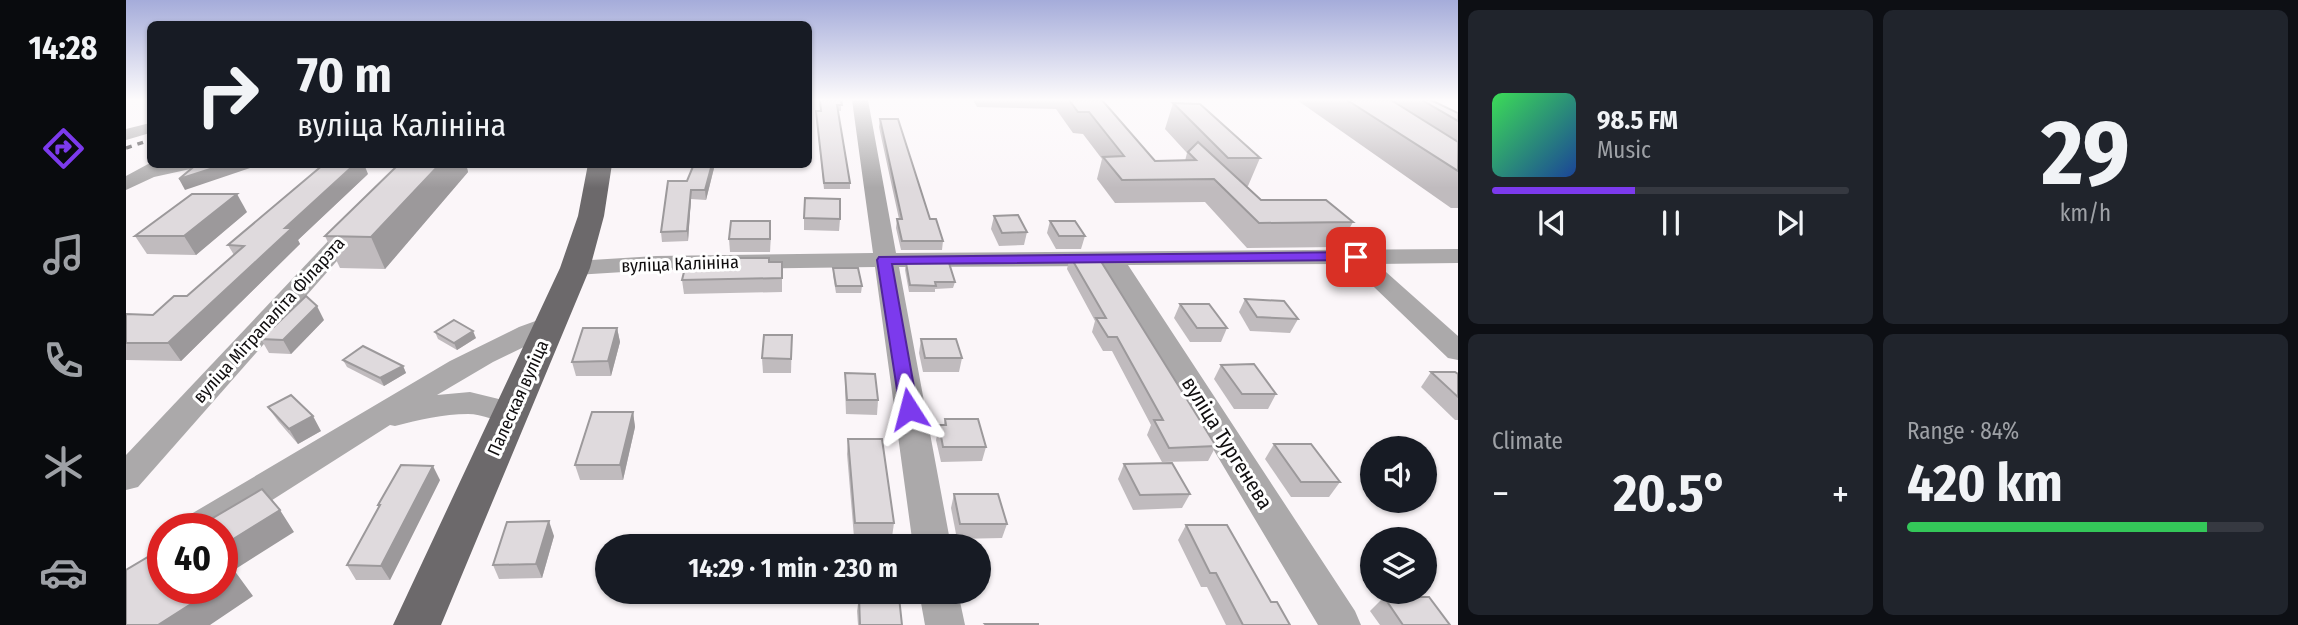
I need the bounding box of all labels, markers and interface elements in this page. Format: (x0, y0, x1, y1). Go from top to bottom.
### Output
text: 14:28 (28, 29, 98, 67)
text: 70 m (297, 46, 392, 105)
icon: right (182, 49, 273, 140)
text: 29 (2041, 99, 2130, 208)
text: 98.5 FM (1597, 105, 1678, 136)
text: вуліца Калініна (297, 106, 506, 144)
icon: directions (39, 124, 88, 173)
text: Music (1597, 136, 1651, 164)
text: km/h (2060, 199, 2111, 227)
icon: previous (1533, 204, 1571, 242)
icon: pause (1652, 204, 1690, 242)
icon: next (1771, 204, 1809, 242)
pin (1326, 227, 1386, 287)
icon: music (39, 230, 88, 279)
street label: вуліца Мітрапаліта Філарэта (189, 232, 349, 408)
icon: arrive (1337, 238, 1375, 276)
street label: вуліца Калініна (621, 251, 739, 277)
icon: phone (39, 336, 88, 385)
street label: Палеская вуліца (483, 337, 553, 459)
position arrow (872, 372, 946, 446)
street label: вуліца Тургенева (1176, 372, 1278, 514)
text: Range · 84% (1907, 417, 2019, 445)
text: Climate (1492, 427, 1563, 455)
map controls (1360, 436, 1437, 604)
button: sound (1360, 436, 1437, 513)
icon: climate (39, 442, 88, 491)
text: 420 km (1907, 452, 2063, 515)
text: 20.5° (1613, 462, 1728, 525)
text: − (1492, 471, 1509, 517)
text: + (1832, 471, 1849, 517)
speed limit sign: 40 (147, 513, 238, 604)
button: layers (1360, 527, 1437, 604)
icon: car (39, 548, 88, 597)
text: 14:29 · 1 min · 230 m (688, 553, 898, 584)

